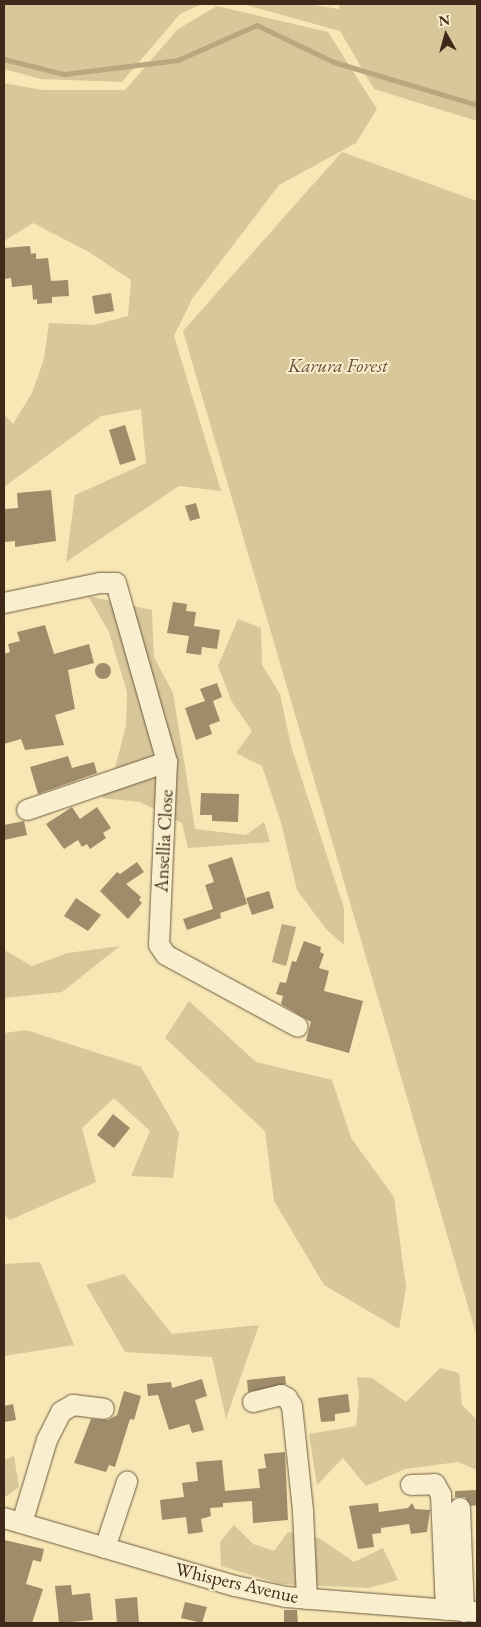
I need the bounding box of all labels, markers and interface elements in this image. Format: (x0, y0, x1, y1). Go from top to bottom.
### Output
north arrow (421, 10, 471, 60)
text: N (437, 10, 451, 30)
park label: Karura Forest (288, 355, 388, 377)
street label: Ansellia Close (150, 789, 178, 893)
street label: Whispers Avenue (173, 1558, 301, 1608)

